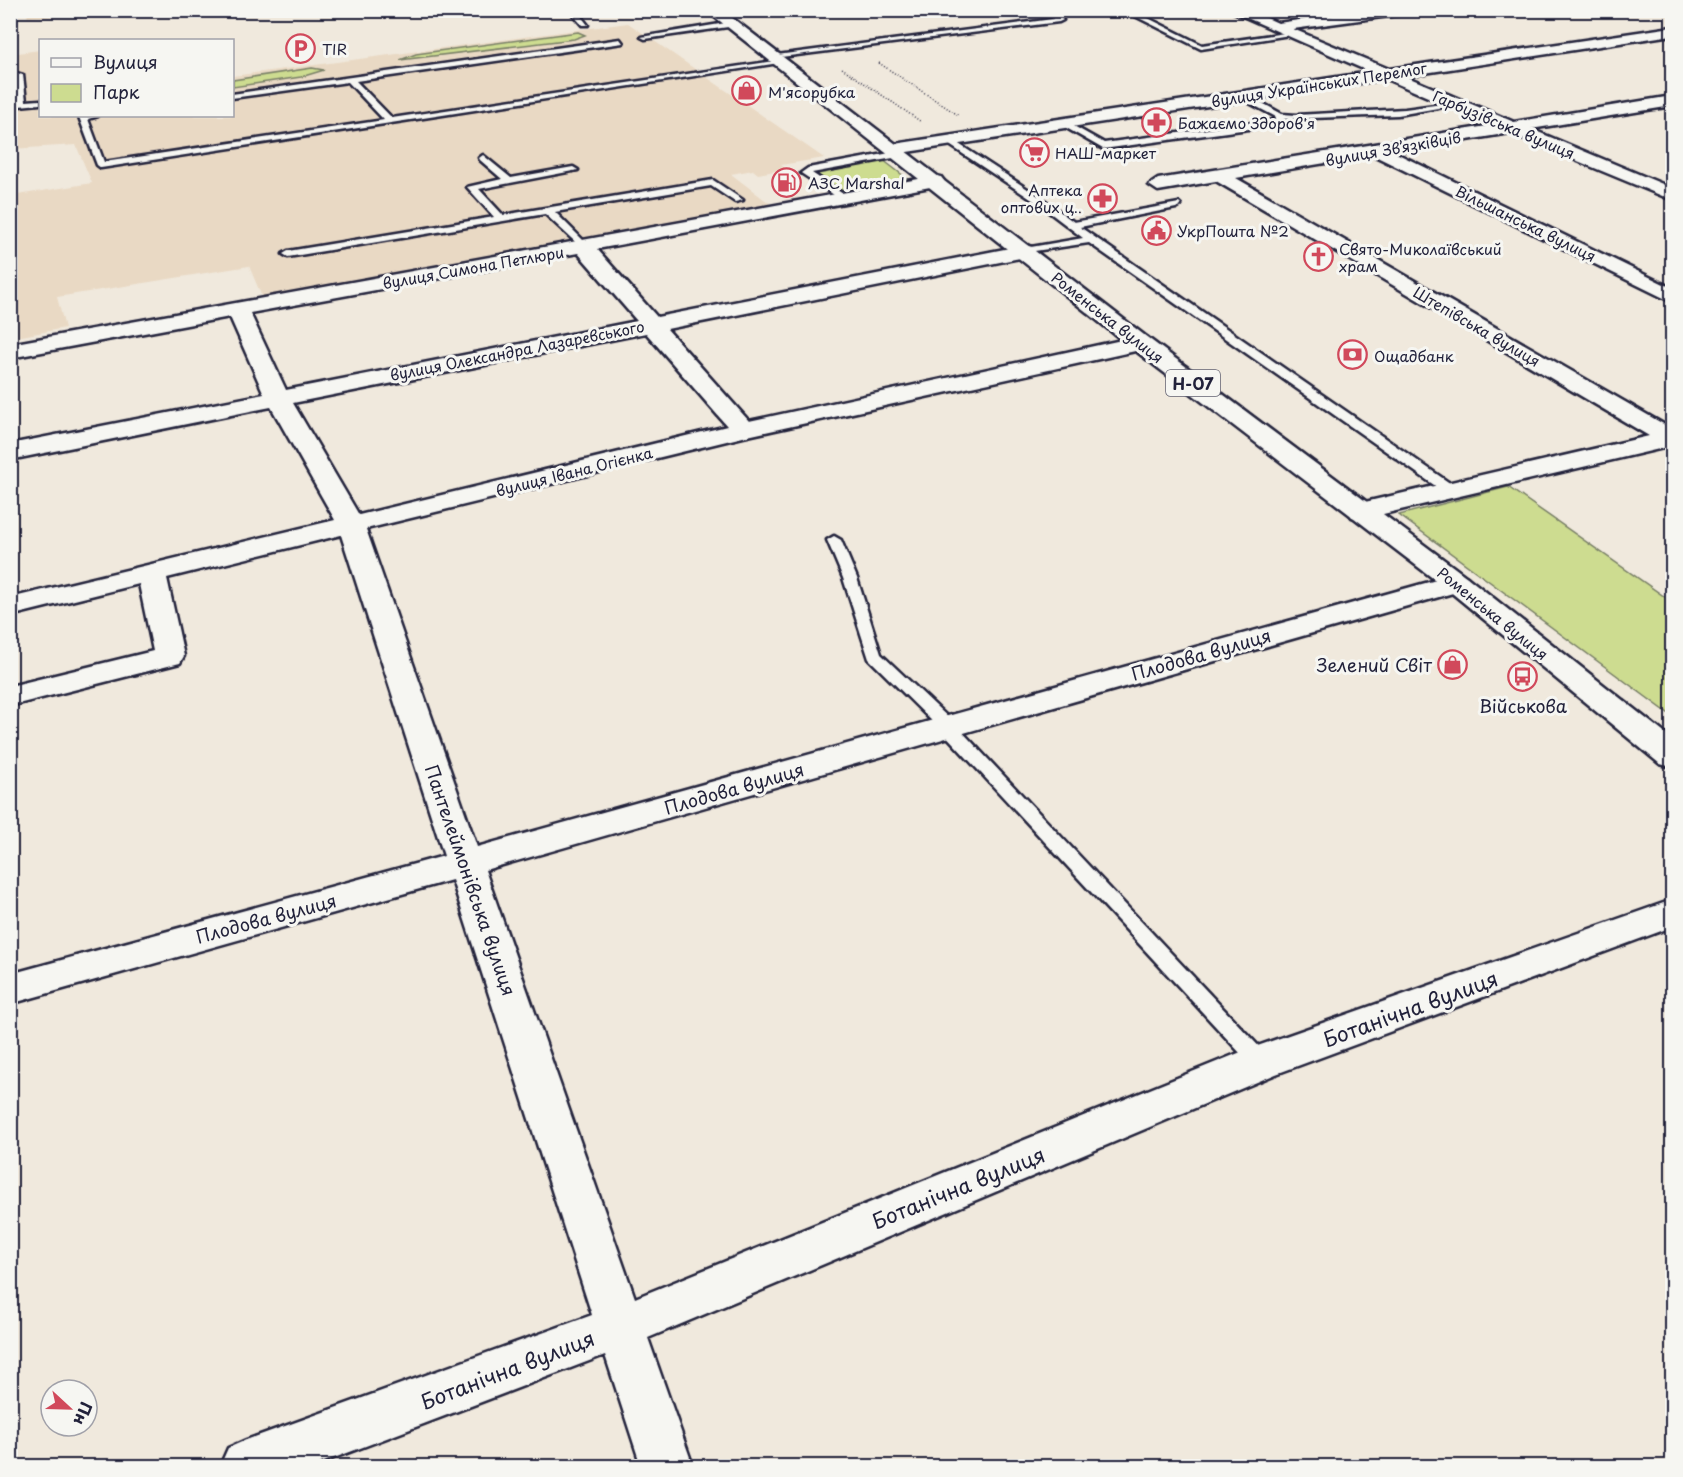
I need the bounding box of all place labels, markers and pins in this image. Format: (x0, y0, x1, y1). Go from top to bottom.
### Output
parking icon: TIR (285, 32, 317, 64)
place label: TIR (322, 37, 347, 60)
shop icon: М'ясорубка (731, 75, 763, 107)
place label: М'ясорубка (768, 80, 856, 103)
pharmacy icon: Бажаємо Здоров'я (1141, 106, 1173, 138)
place label: Бажаємо Здоров'я (1178, 111, 1315, 134)
supermarket icon: НАШ-маркет (1018, 136, 1050, 168)
place label: НАШ-маркет (1055, 141, 1157, 164)
fuel station icon: АЗС Marshal (771, 166, 803, 198)
place label: АЗС Marshal (808, 171, 905, 194)
place label: Аптека оптових ц.. (1001, 178, 1083, 218)
pharmacy icon: Аптека оптових ц.. (1087, 182, 1119, 214)
public building icon: УкрПошта №2 (1140, 214, 1172, 246)
place label: УкрПошта №2 (1177, 219, 1289, 242)
place label: Свято-Миколаївський храм (1339, 237, 1502, 277)
church icon: Свято-Миколаївський храм (1302, 241, 1334, 273)
bank icon: Ощадбанк (1337, 339, 1369, 371)
place label: Ощадбанк (1374, 344, 1454, 367)
shop icon: Зелений Світ (1437, 648, 1469, 680)
place label: Зелений Світ (1317, 651, 1432, 678)
bus stop icon: Військова (1507, 660, 1539, 692)
place label: Військова (1479, 692, 1568, 719)

